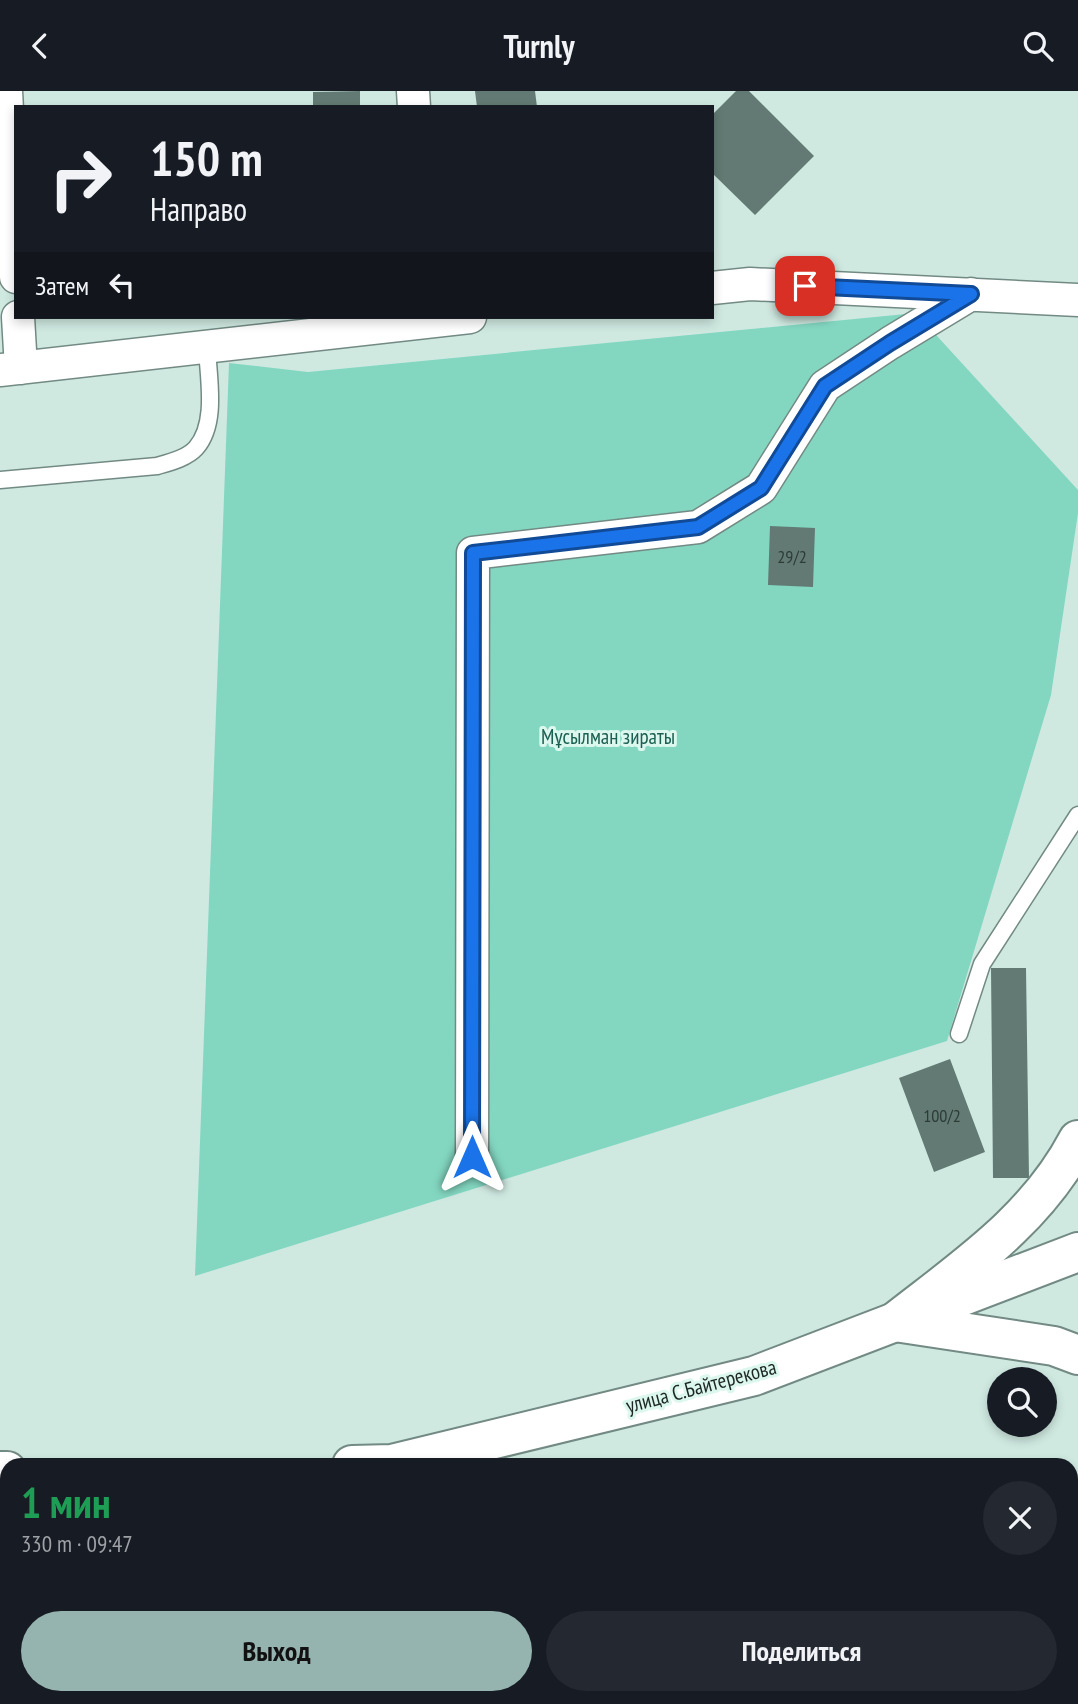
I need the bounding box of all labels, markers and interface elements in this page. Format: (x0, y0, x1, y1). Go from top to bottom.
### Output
text: Turnly (503, 25, 575, 67)
icon: back (21, 27, 59, 65)
icon: search (1019, 27, 1057, 65)
text: 150 m (150, 126, 263, 190)
icon: right (35, 133, 126, 224)
text: Направо (150, 188, 247, 230)
pin (775, 256, 835, 316)
icon: left (103, 266, 141, 304)
icon: arrive (786, 267, 824, 305)
text: Затем (35, 269, 89, 302)
house number: 29/2 (777, 545, 807, 568)
park label: Мұсылман зираты (541, 723, 675, 750)
house number: 100/2 (923, 1104, 961, 1127)
position arrow (435, 1120, 509, 1194)
street label: улица С.Байтерекова (623, 1353, 779, 1419)
map controls (987, 1367, 1057, 1437)
button: search (987, 1367, 1057, 1437)
text: 1 мин (21, 1475, 111, 1530)
button: close (983, 1481, 1057, 1555)
text: 330 m · 09:47 (21, 1529, 133, 1558)
button: Выход (21, 1611, 532, 1691)
button: Поделиться (546, 1611, 1057, 1691)

